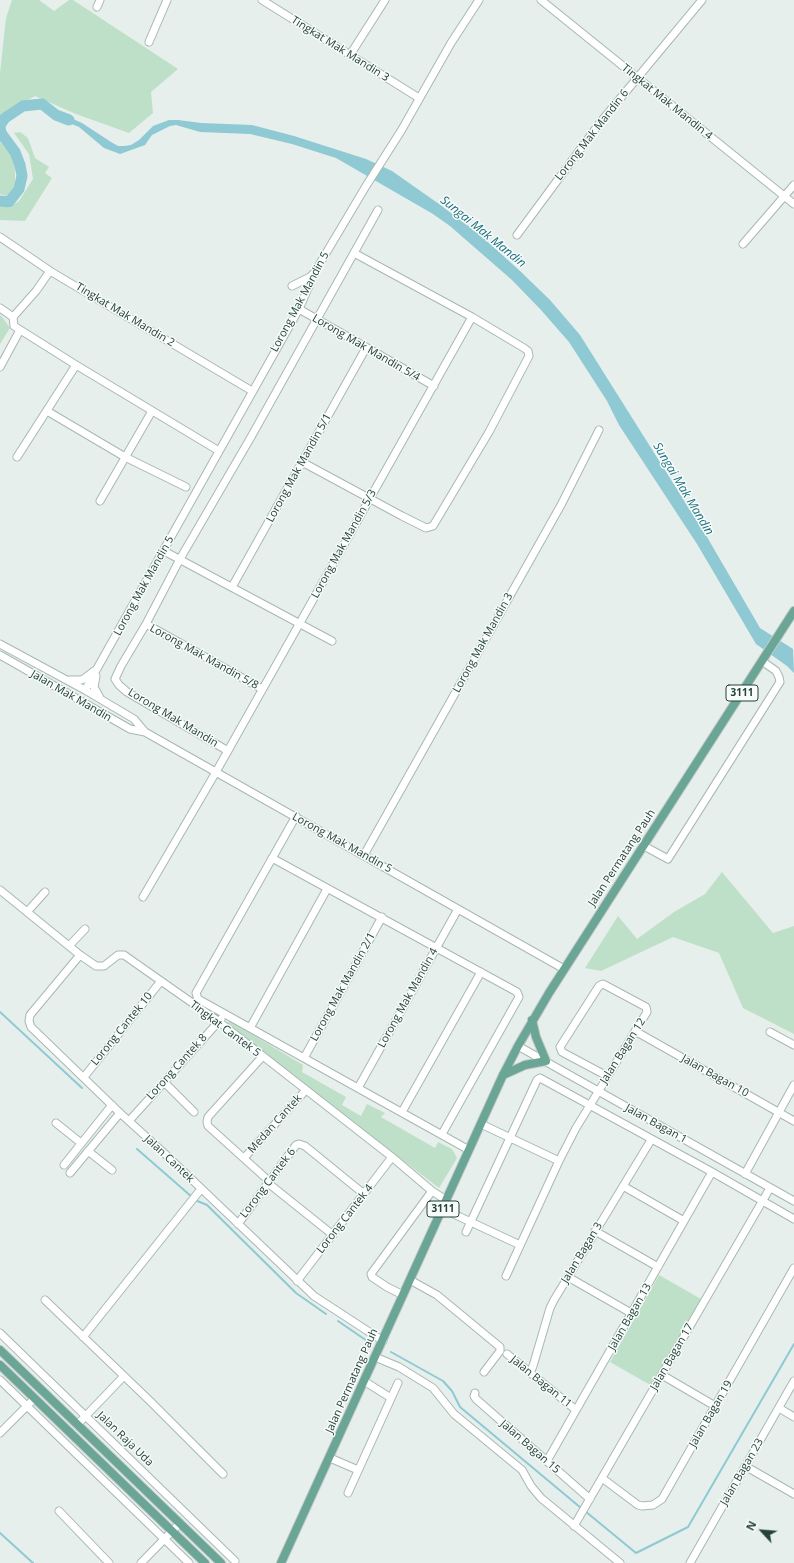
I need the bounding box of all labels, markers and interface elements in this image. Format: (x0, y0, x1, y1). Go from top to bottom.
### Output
street label: Tingkat Mak Mandin 3 (289, 13, 391, 85)
street label: Tingkat Mak Mandin 4 (619, 61, 715, 143)
street label: Lorong Mak Mandin 6 (552, 87, 632, 183)
water label: Sungai Mak Mandin (437, 193, 529, 271)
street label: Lorong Mak Mandin 5 (268, 250, 332, 354)
street label: Tingkat Mak Mandin 2 (73, 280, 177, 350)
street label: Lorong Mak Mandin 5/4 (310, 312, 422, 384)
street label: Lorong Mak Mandin 5/1 (264, 411, 334, 525)
water label: Sungai Mak Mandin (650, 440, 716, 538)
street label: Lorong Mak Mandin 5/3 (309, 487, 379, 601)
street label: Lorong Mak Mandin 5 (111, 534, 177, 638)
street label: Lorong Mak Mandin 3 (450, 591, 516, 695)
street label: Lorong Mak Mandin 5/8 (147, 622, 261, 692)
street label: Jalan Mak Mandin (28, 667, 114, 725)
road number: 3111 (726, 685, 758, 701)
street label: Lorong Mak Mandin (126, 686, 220, 750)
street label: Jalan Permatang Pauh (586, 807, 658, 909)
street label: Lorong Mak Mandin 5 (290, 810, 394, 876)
street label: Lorong Mak Mandin 2/1 (308, 930, 378, 1044)
street label: Lorong Mak Mandin 4 (375, 946, 441, 1050)
street label: Lorong Cantek 10 (89, 990, 155, 1068)
street label: Tingkat Cantek 5 (187, 998, 263, 1060)
street label: Jalan Bagan 12 (598, 1016, 648, 1086)
street label: Lorong Cantek 8 (144, 1031, 210, 1103)
street label: Jalan Bagan 10 (679, 1052, 751, 1100)
street label: Medan Cantek (245, 1092, 305, 1156)
street label: Jalan Bagan 1 (623, 1102, 689, 1146)
street label: Jalan Cantek (141, 1133, 197, 1185)
street label: Lorong Cantek 6 (237, 1146, 299, 1220)
street label: Lorong Cantek 4 (314, 1182, 376, 1256)
road number: 3111 (427, 1201, 459, 1217)
street label: Jalan Bagan 3 (559, 1220, 605, 1286)
street label: Jalan Bagan 13 (606, 1281, 654, 1353)
street label: Jalan Bagan 17 (648, 1321, 696, 1393)
street label: Jalan Permatang Pauh (323, 1327, 381, 1435)
street label: Jalan Bagan 11 (508, 1353, 574, 1411)
street label: Jalan Bagan 19 (687, 1378, 735, 1450)
street label: Jalan Raja Uda (94, 1409, 156, 1469)
street label: Jalan Bagan 15 (497, 1417, 563, 1477)
street label: Jalan Bagan 23 (718, 1436, 766, 1508)
north arrow (742, 1511, 782, 1551)
text: N (742, 1518, 759, 1533)

